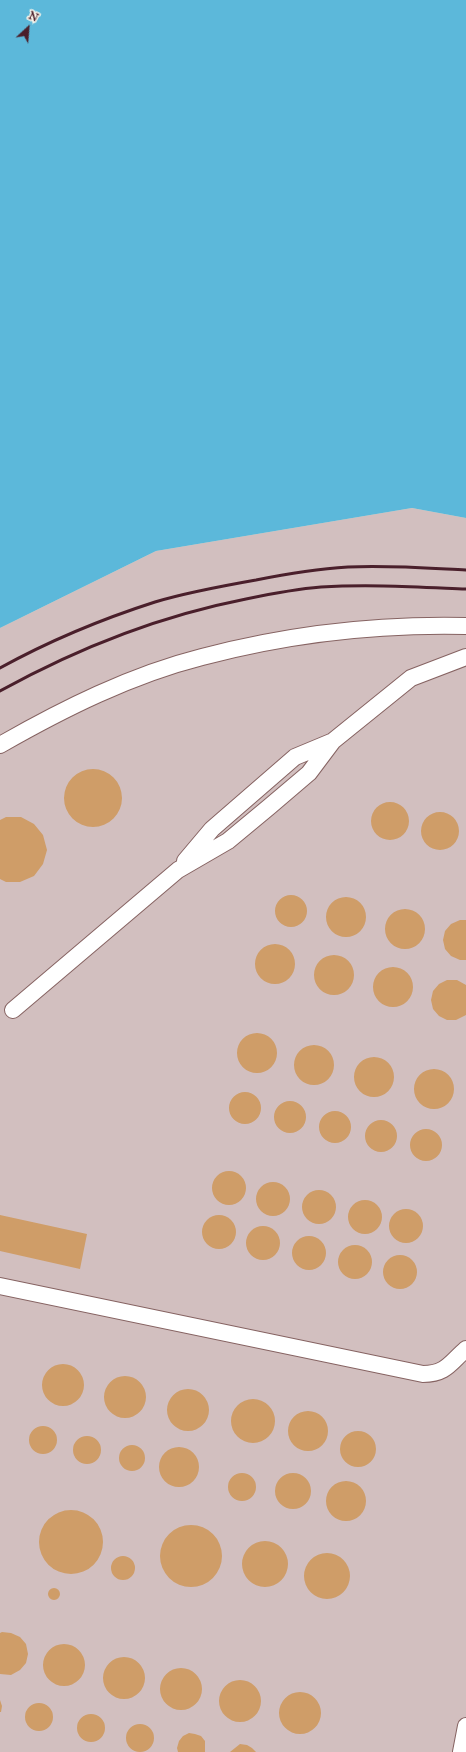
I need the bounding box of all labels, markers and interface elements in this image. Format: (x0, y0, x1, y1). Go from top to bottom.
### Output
north arrow (8, 8, 48, 48)
text: N (26, 9, 41, 25)

